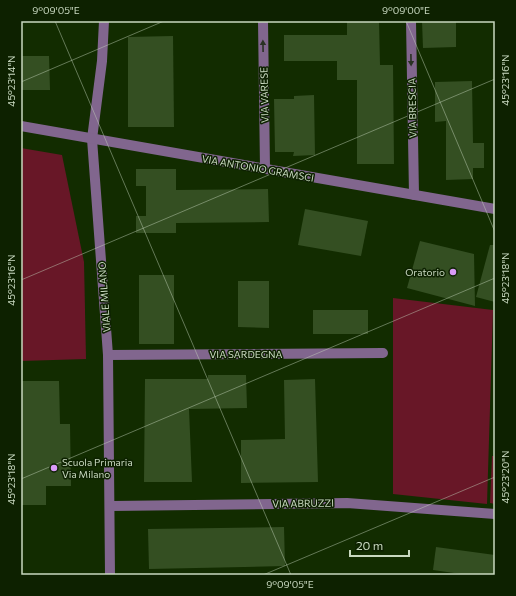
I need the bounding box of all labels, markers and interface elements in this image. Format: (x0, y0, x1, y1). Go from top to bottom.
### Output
text: 9°09'05"E (32, 4, 80, 16)
text: 9°09'00"E (382, 4, 430, 16)
one-way arrow (260, 39, 266, 52)
one-way arrow (408, 54, 415, 66)
text: 45°23'16"N (499, 54, 511, 106)
text: 45°23'14"N (5, 55, 17, 107)
street label: VIA VARESE (258, 67, 270, 123)
street label: VIA BRESCIA (405, 78, 419, 138)
street label: VIA ANTONIO GRAMSCI (201, 152, 315, 184)
text: 45°23'18"N (499, 252, 511, 304)
text: 45°23'16"N (5, 254, 17, 306)
street label: VIALE MILANO (96, 261, 112, 333)
place label: Oratorio (405, 266, 445, 278)
marker: Oratorio (448, 267, 458, 277)
street label: VIA SARDEGNA (209, 348, 283, 360)
text: 45°23'20"N (499, 450, 511, 504)
text: 45°23'18"N (5, 453, 17, 505)
place label: Scuola Primaria Via Milano (62, 456, 133, 480)
marker: Scuola Primaria Via Milano (49, 463, 59, 473)
street label: VIA ABRUZZI (272, 496, 334, 510)
scale bar (350, 532, 409, 558)
text: 20 m (356, 538, 383, 552)
text: 9°09'05"E (266, 578, 314, 590)

